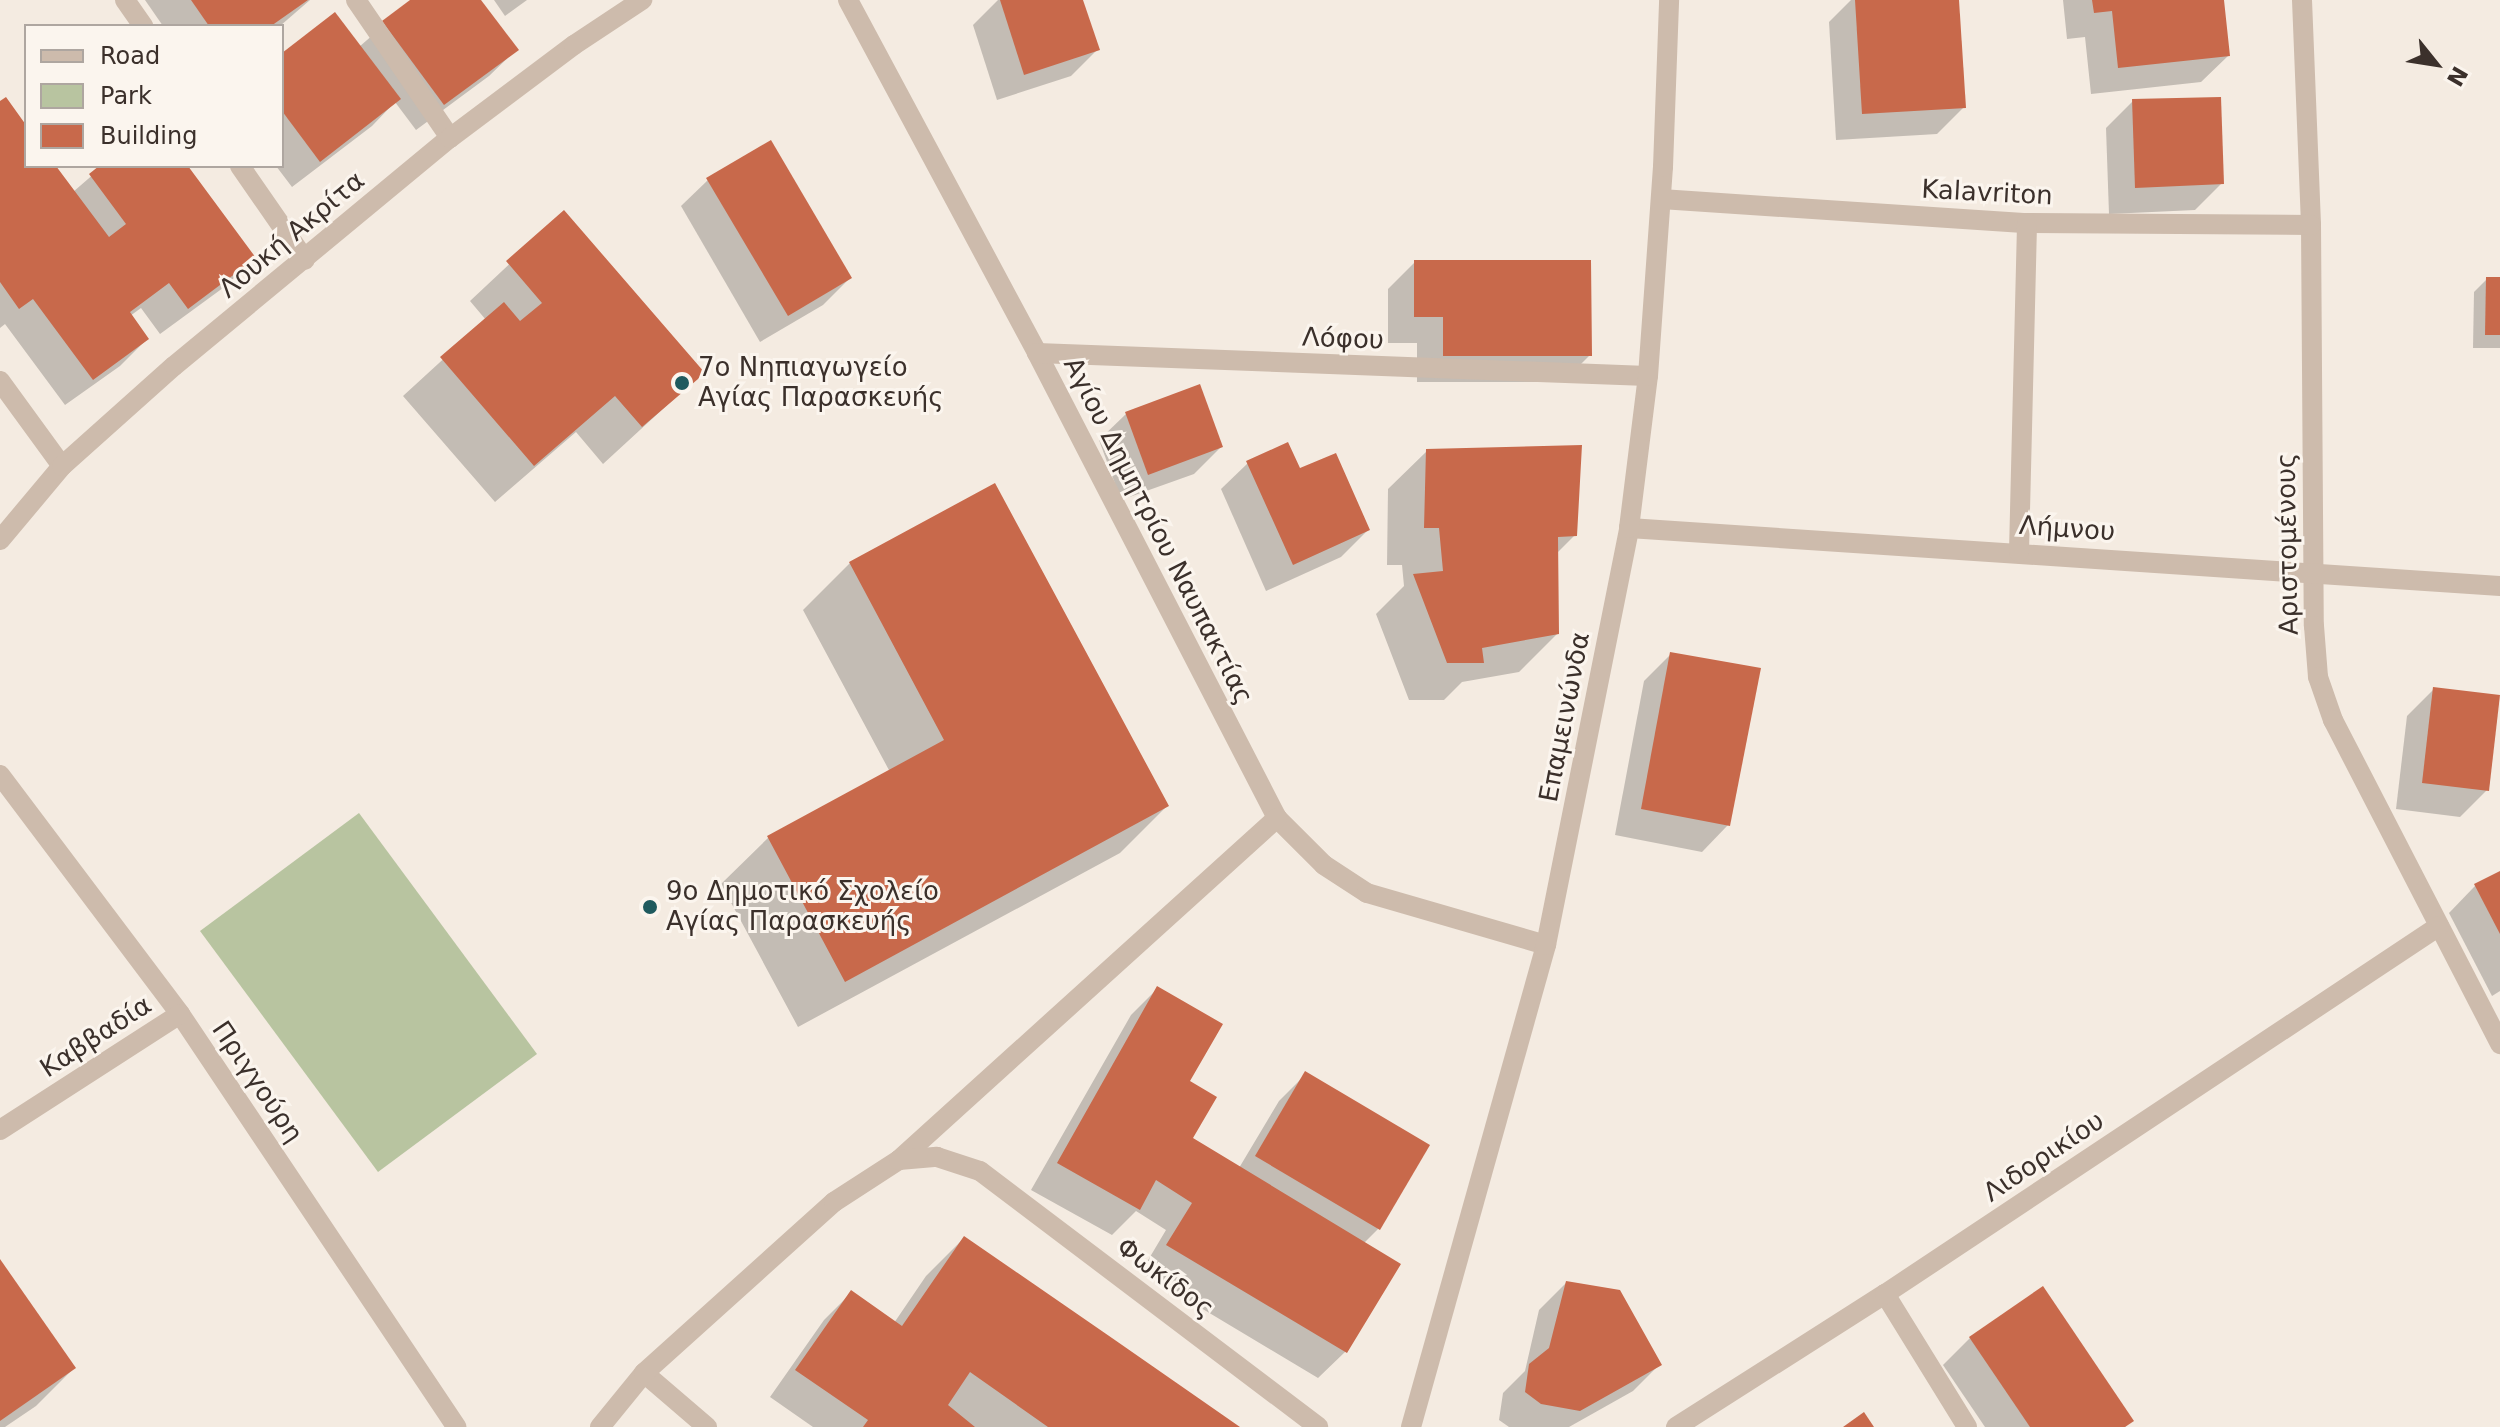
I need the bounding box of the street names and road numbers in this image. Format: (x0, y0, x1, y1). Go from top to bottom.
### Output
street label: Λουκή Ακρίτα (213, 165, 371, 305)
street label: Kalavriton (1920, 174, 2054, 212)
street label: Λόφου (1302, 322, 1384, 356)
street label: Αγίου Δημητρίου Ναυπακτίας (1057, 352, 1259, 710)
street label: Αριστομένους (2271, 453, 2305, 635)
street label: Λήμνου (2018, 510, 2116, 548)
street label: Επαμεινώνδα (1533, 629, 1597, 805)
street label: Καββαδία (35, 990, 157, 1084)
street label: Πριγγούρη (205, 1015, 309, 1149)
street label: Λιδορικίου (1978, 1105, 2110, 1209)
street label: Φωκίδος (1110, 1231, 1220, 1325)

